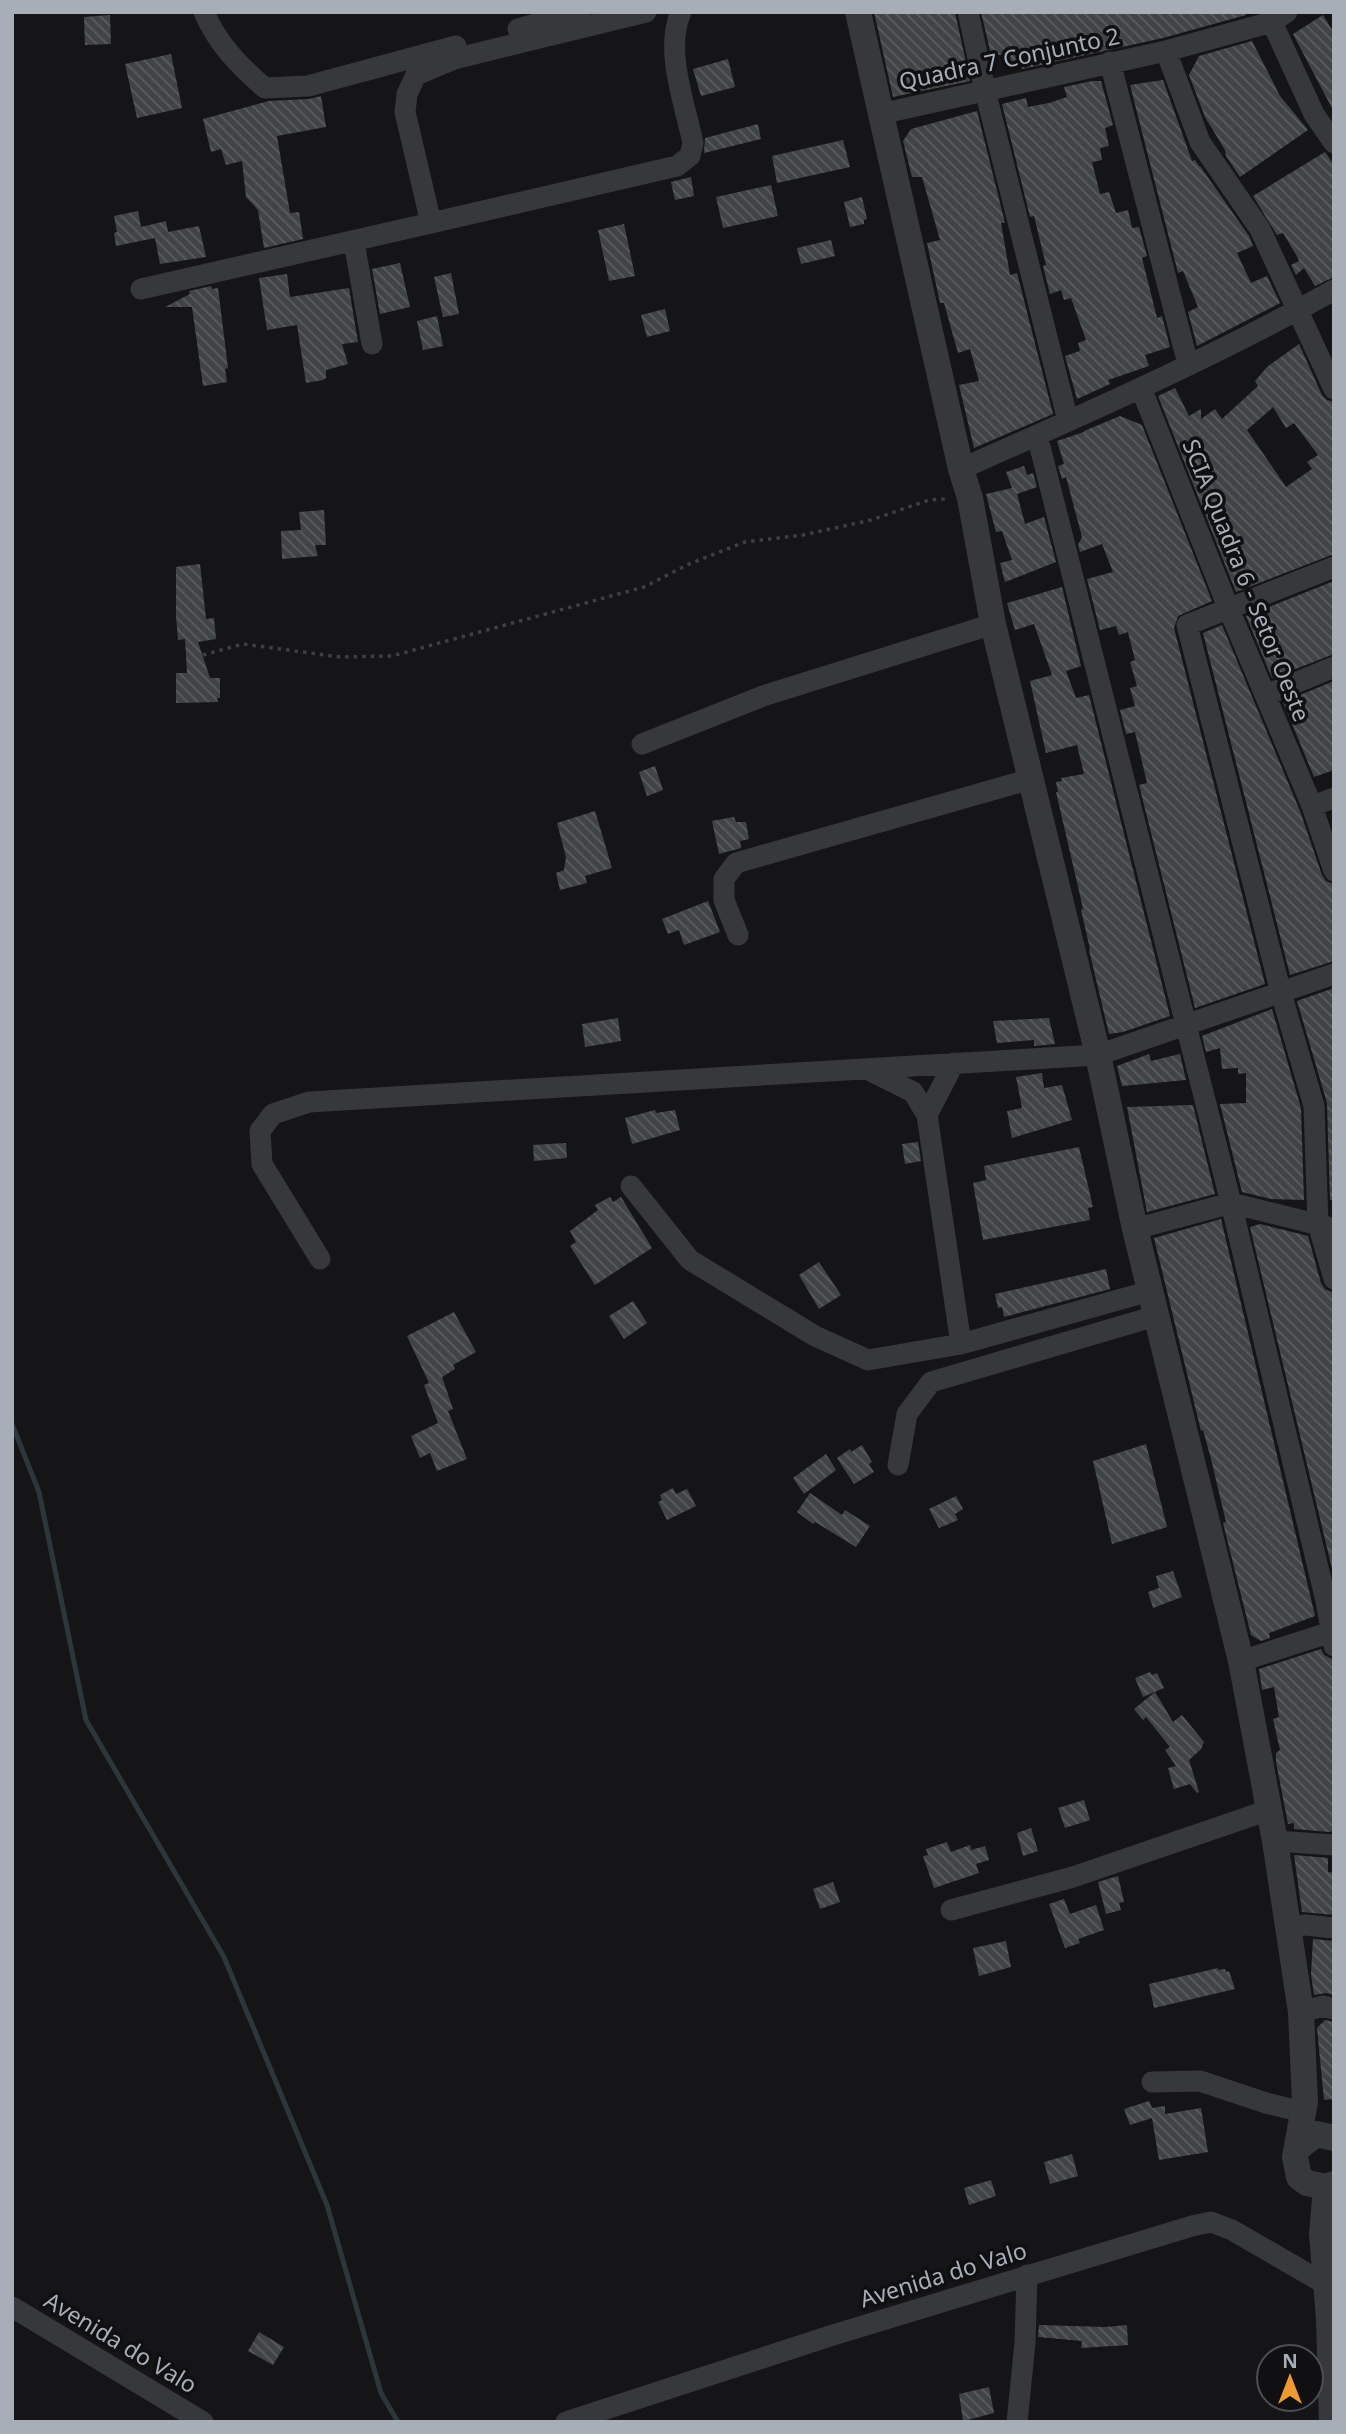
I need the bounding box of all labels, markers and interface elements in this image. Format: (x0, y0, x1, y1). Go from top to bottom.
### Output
street label: Quadra 7 Conjunto 2 (896, 19, 1122, 97)
street label: SCIA Quadra 6 - Setor Oeste (1176, 434, 1318, 726)
street label: Avenida do Valo (856, 2233, 1030, 2315)
street label: Avenida do Valo (39, 2284, 203, 2400)
north arrow (1255, 2343, 1325, 2413)
text: N (1282, 2348, 1298, 2374)

